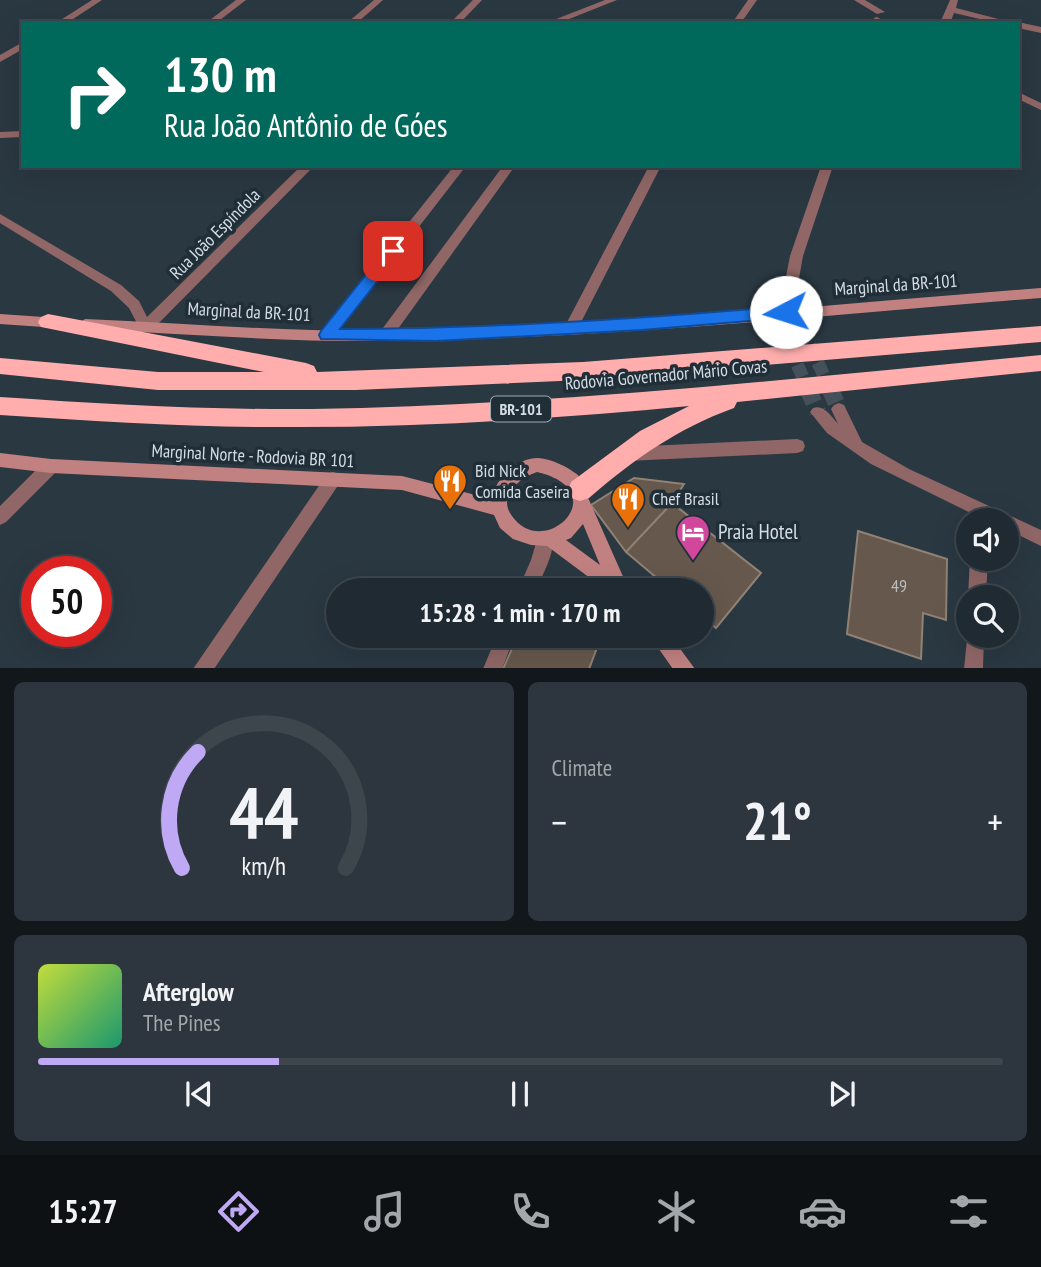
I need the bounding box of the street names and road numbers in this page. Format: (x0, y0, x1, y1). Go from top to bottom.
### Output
street label: Rua João Espíndola (165, 184, 265, 284)
street label: Marginal da BR-101 (834, 269, 958, 300)
street label: Marginal da BR-101 (187, 297, 311, 326)
street label: Rodovia Governador Mário Covas (564, 354, 768, 395)
road number: BR-101 (491, 396, 551, 422)
street label: Marginal Norte - Rodovia BR 101 (151, 439, 355, 472)

